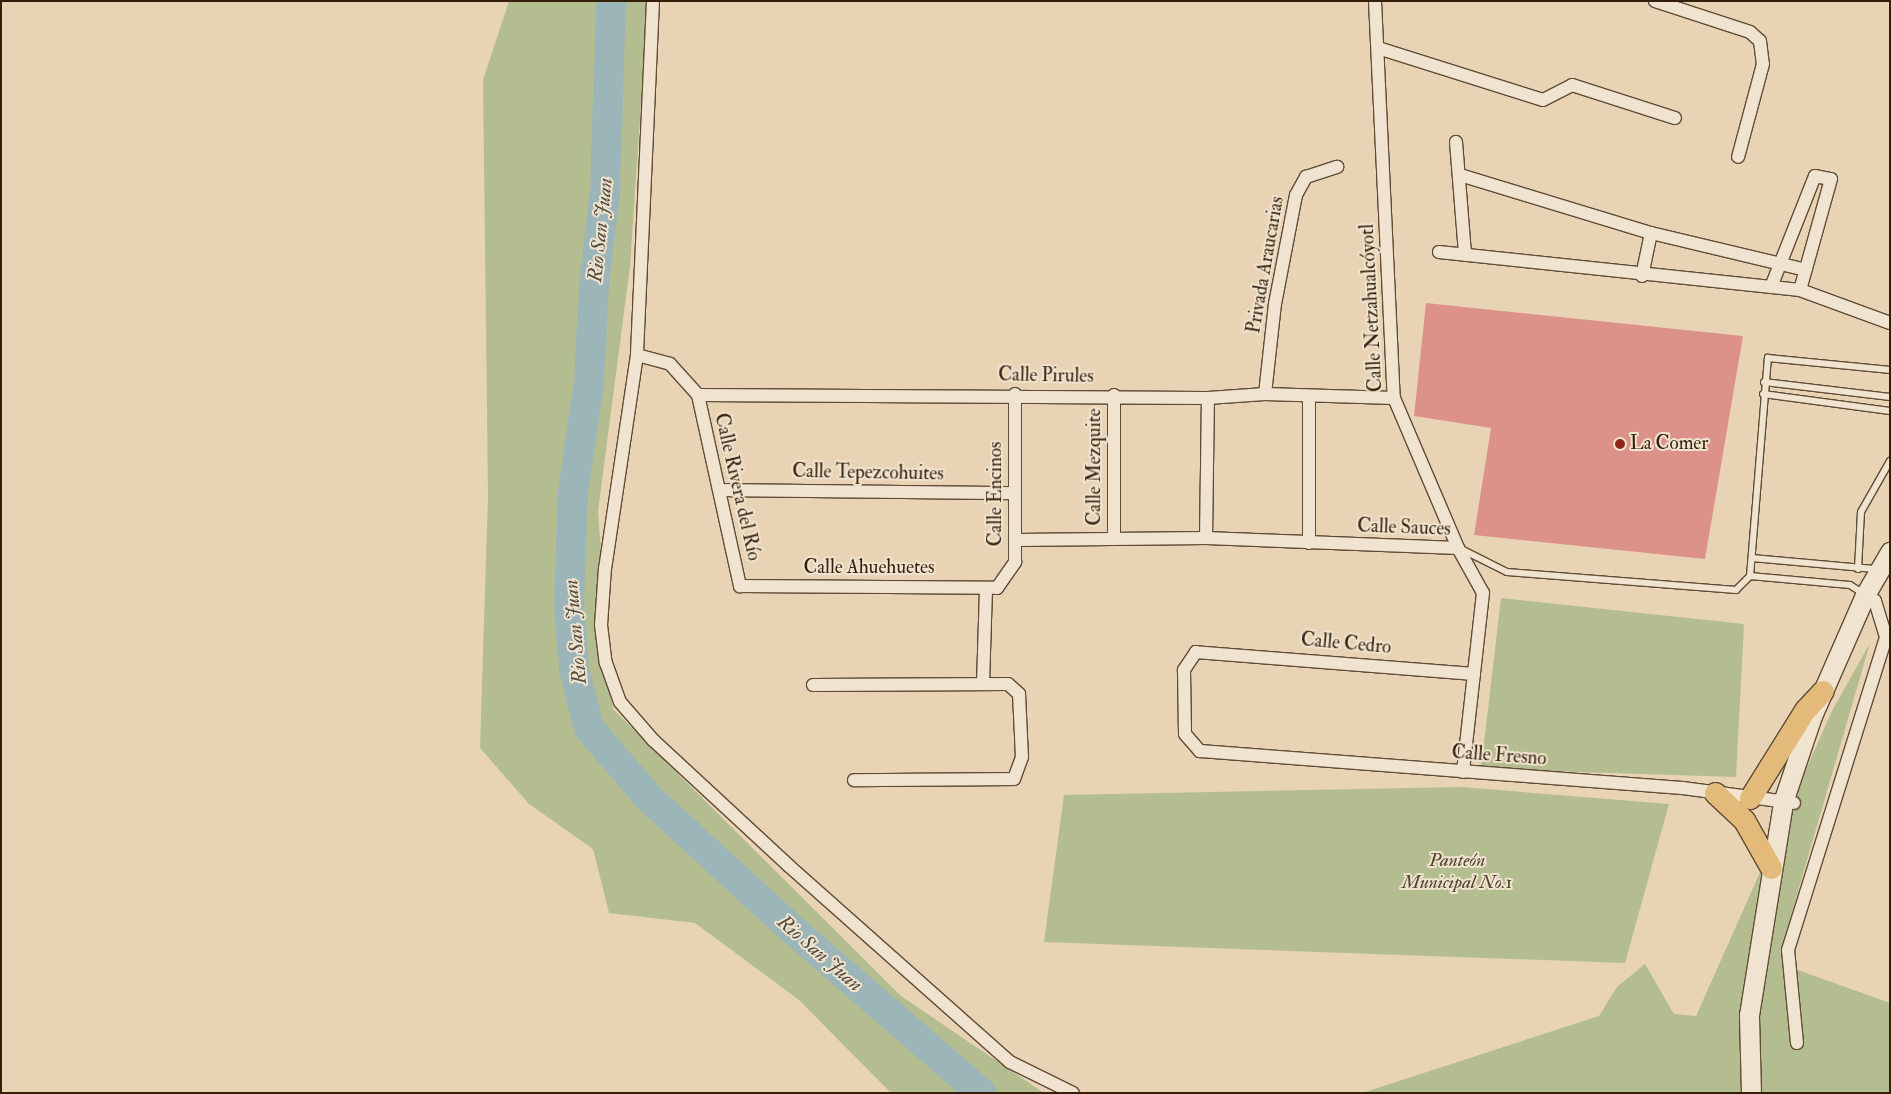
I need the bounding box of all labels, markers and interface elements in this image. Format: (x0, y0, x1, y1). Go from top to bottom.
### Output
water label: Rio San Juan (583, 177, 617, 283)
street label: Privada Araucarias (1243, 195, 1289, 335)
street label: Calle Netzahualcóyotl (1356, 223, 1388, 393)
street label: Calle Pirules (998, 364, 1094, 388)
street label: Calle Mezquite (1084, 408, 1106, 526)
street label: Calle Rivera del Río (709, 411, 765, 563)
place label: La Comer (1630, 433, 1708, 455)
marker: La Comer (1614, 438, 1626, 450)
street label: Calle Encinos (985, 442, 1007, 546)
street label: Calle Tepezcohuites (792, 460, 944, 486)
street label: Calle Sauces (1357, 515, 1451, 541)
street label: Calle Ahuehuetes (803, 557, 935, 579)
water label: Rio San Juan (558, 579, 592, 685)
street label: Calle Cedro (1300, 629, 1392, 659)
street label: Calle Fresno (1451, 741, 1547, 771)
park label: Panteón Municipal No.1 (1402, 850, 1512, 894)
water label: Rio San Juan (773, 910, 867, 996)

